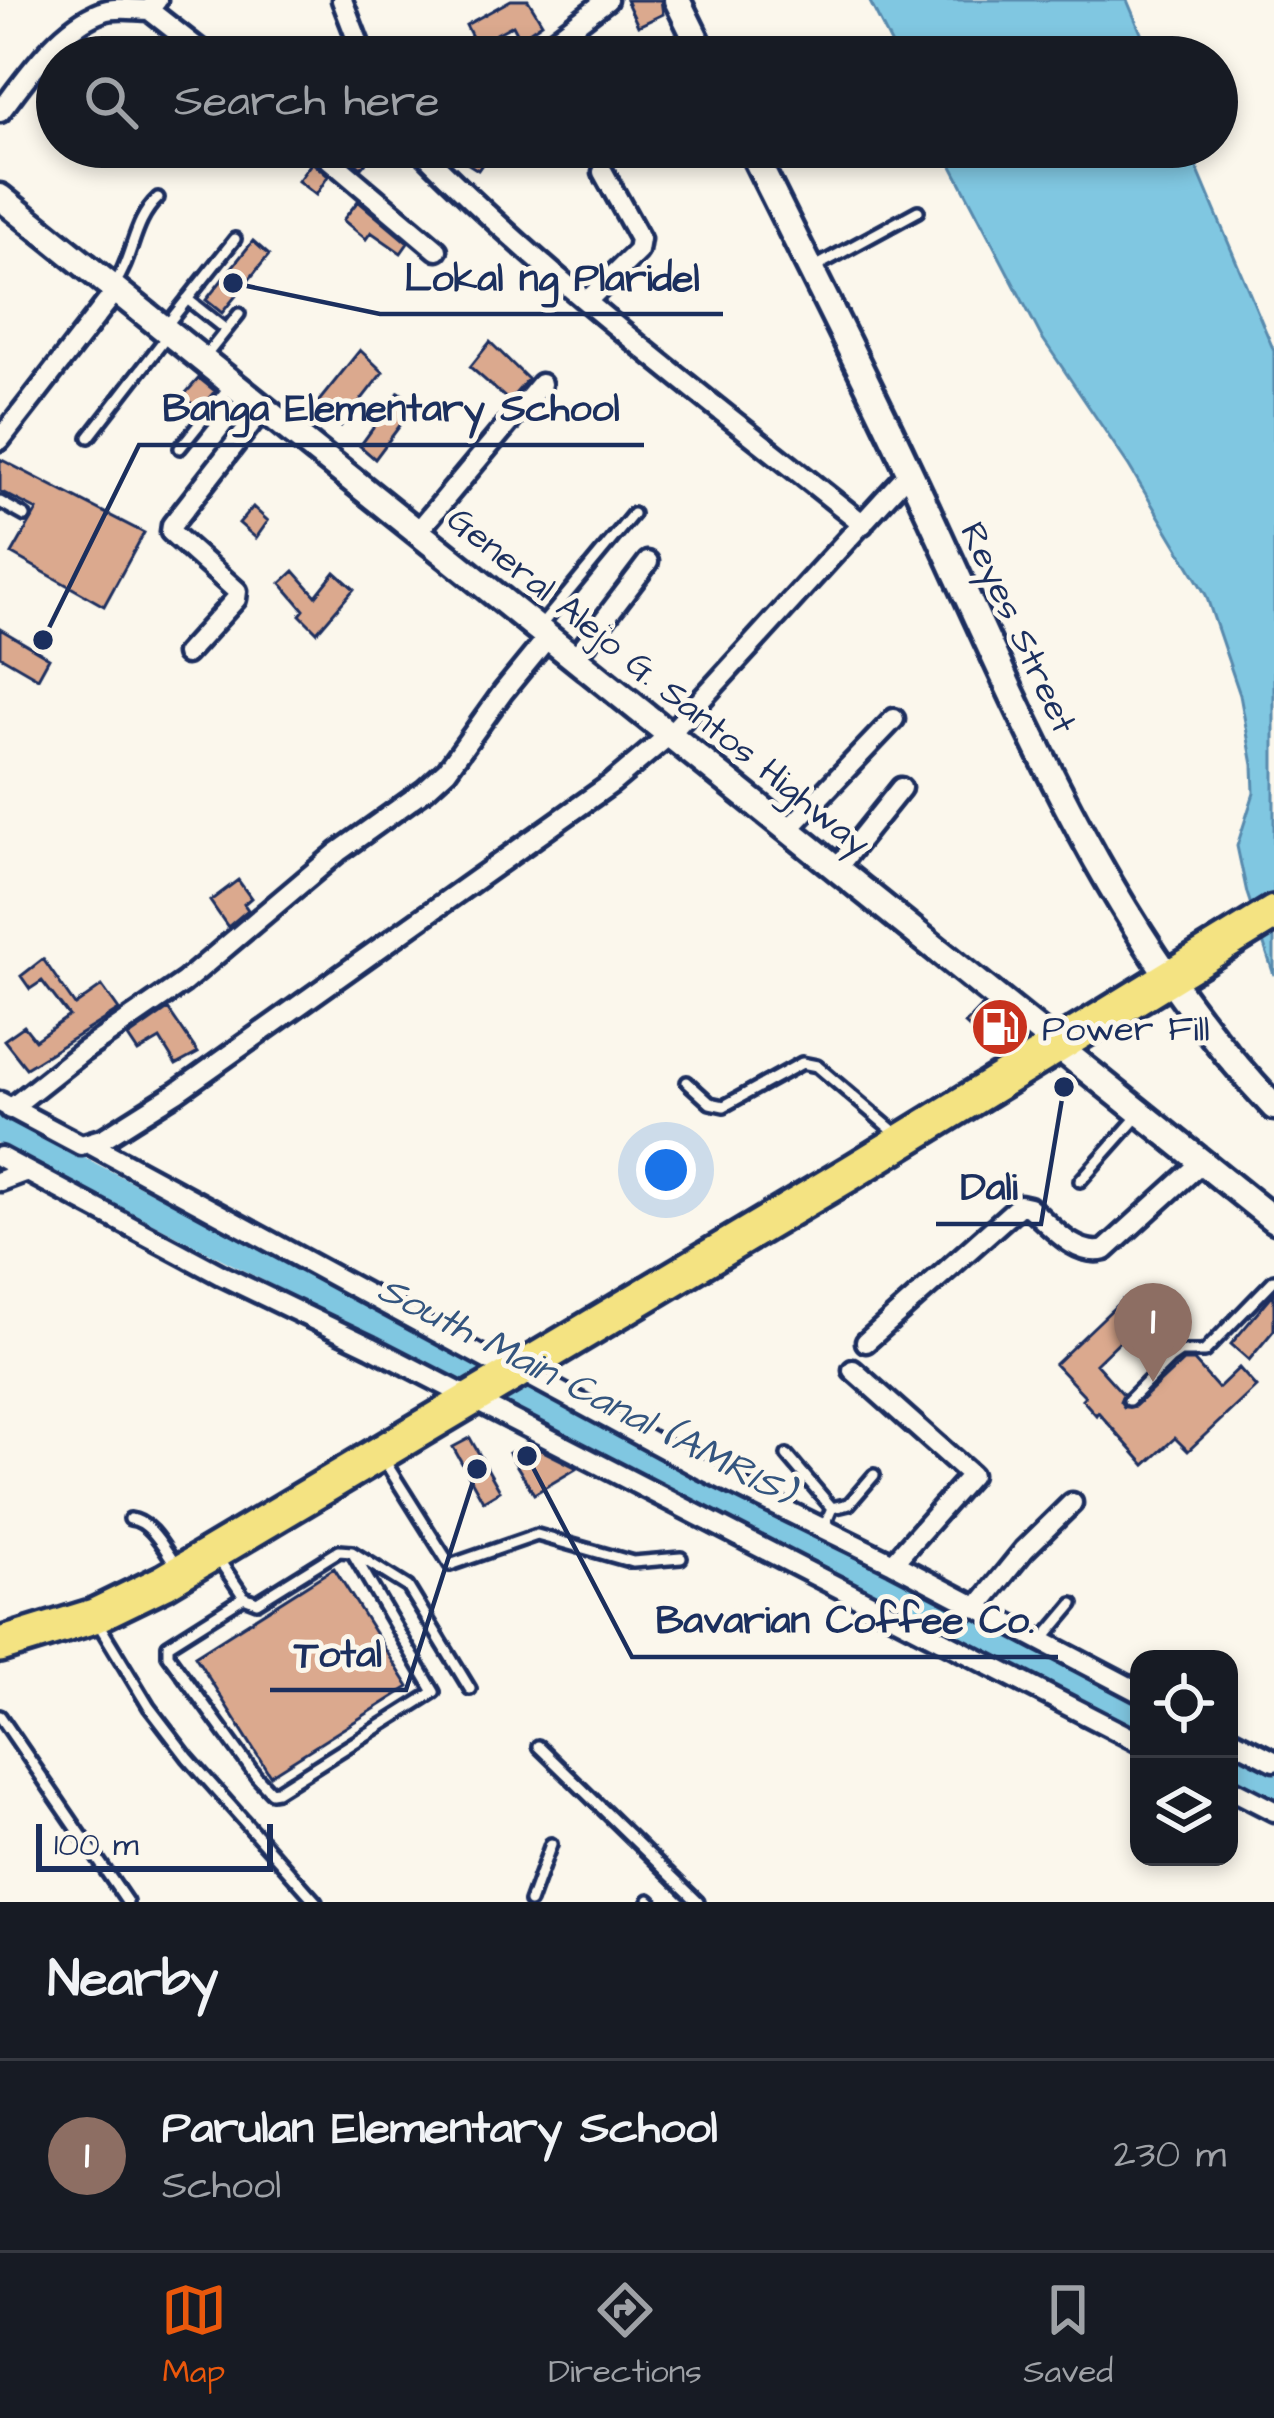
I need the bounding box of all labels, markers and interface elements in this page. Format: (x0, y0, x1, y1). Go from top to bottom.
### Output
search box (36, 36, 1238, 168)
icon: search (78, 69, 144, 135)
text: Search here (174, 71, 440, 133)
callout: Lokal ng Plaridel (380, 239, 723, 314)
text: Lokal ng Plaridel (404, 253, 700, 308)
callout: Banga Elementary School (139, 370, 644, 445)
text: Banga Elementary School (162, 383, 620, 439)
street label: General Alejo G. Santos Highway (435, 495, 881, 870)
street label: Reyes Street (946, 514, 1089, 743)
fuel station icon: Power Fill (969, 996, 1031, 1058)
place label: Power Fill (1042, 1004, 1210, 1055)
your location (636, 1140, 696, 1200)
callout: Dali (936, 1149, 1041, 1224)
text: Dali (960, 1162, 1018, 1216)
water label: South Main Canal (AMRIS) (368, 1263, 807, 1522)
pin: 1 (1114, 1283, 1192, 1382)
callout: Bavarian Coffee Co. (632, 1582, 1058, 1657)
text: Bavarian Coffee Co. (656, 1595, 1034, 1649)
callout: Total (270, 1615, 406, 1690)
text: Total (293, 1629, 382, 1683)
map controls (1130, 1650, 1238, 1866)
button: locate (1130, 1650, 1238, 1758)
button: layers (1130, 1758, 1238, 1866)
scale bar (36, 1818, 273, 1871)
text: 100 m (54, 1822, 139, 1868)
text: Nearby (48, 1945, 218, 2016)
text: Parulan Elementary School (162, 2098, 718, 2160)
text: 1 (85, 2129, 90, 2183)
text: 230 m (1113, 2129, 1226, 2183)
text: School (162, 2160, 281, 2214)
tab: Map (161, 2277, 227, 2395)
tab: Directions (548, 2277, 702, 2395)
tab: Saved (1023, 2277, 1113, 2395)

